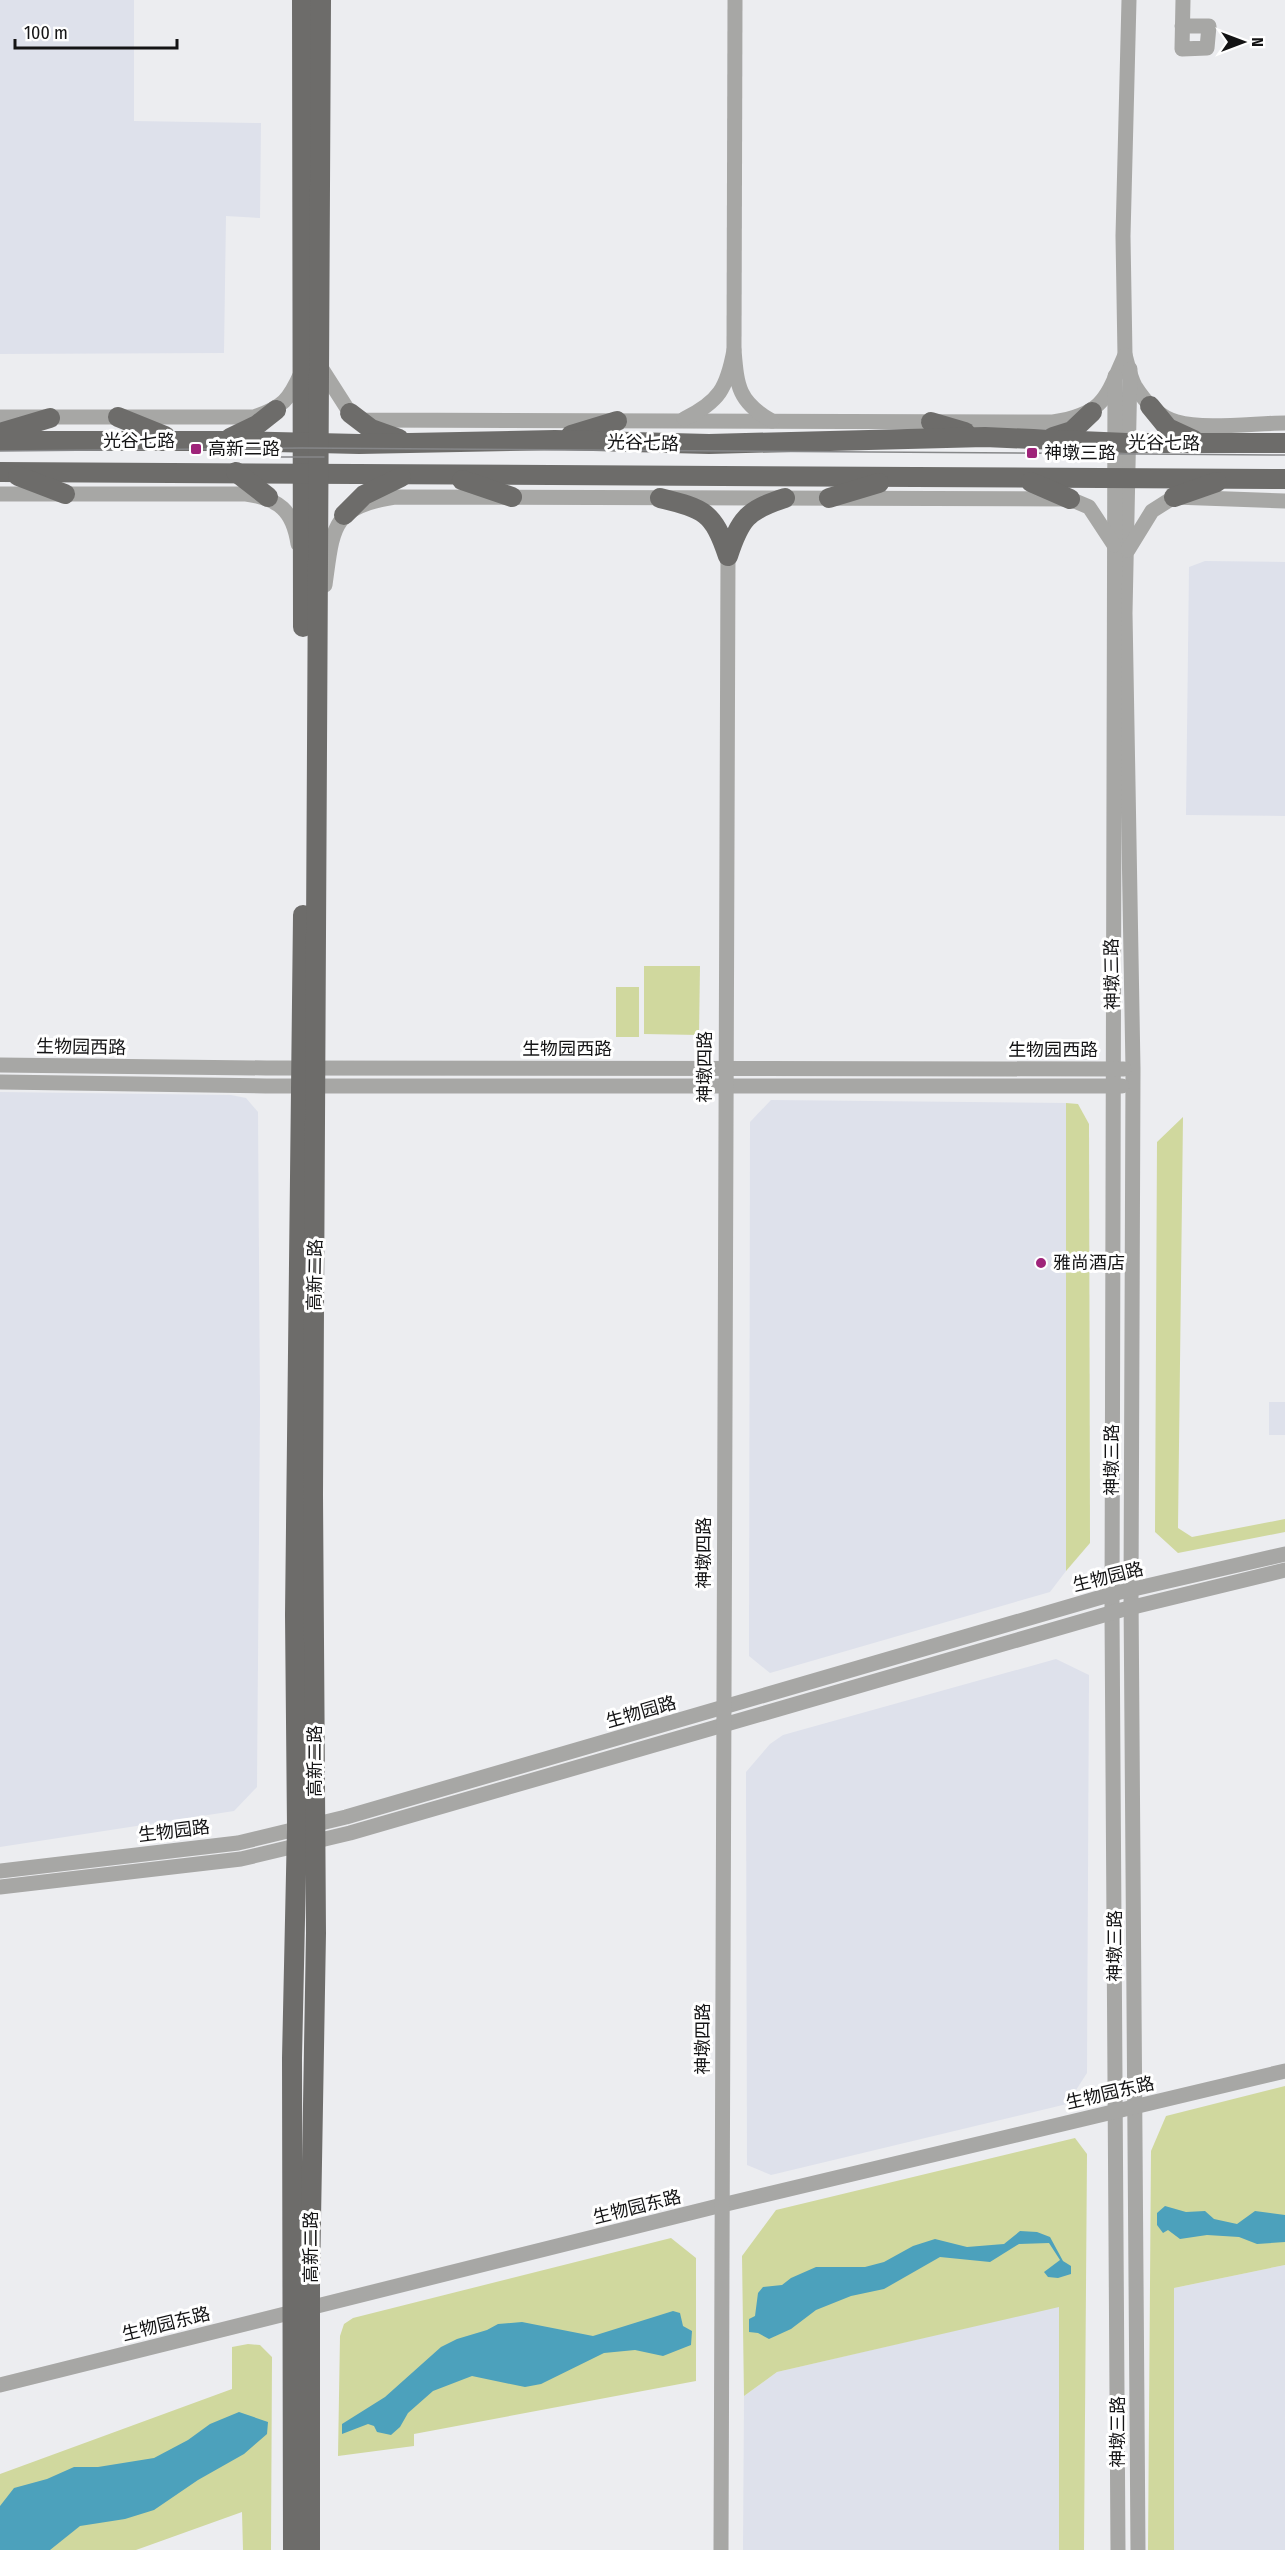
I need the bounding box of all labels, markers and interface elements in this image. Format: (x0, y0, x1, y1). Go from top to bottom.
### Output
scale bar (15, 12, 177, 50)
north arrow (1213, 12, 1273, 72)
text: 100 m (24, 22, 68, 44)
text: N (1248, 37, 1267, 47)
street label: 光谷七路 (103, 430, 175, 452)
street label: 光谷七路 (607, 431, 679, 455)
street label: 光谷七路 (1128, 431, 1200, 455)
place label: 高新二路 (208, 438, 280, 460)
marker: 高新二路 (189, 442, 203, 456)
place label: 神墩三路 (1044, 442, 1116, 464)
marker: 神墩三路 (1025, 446, 1039, 460)
street label: 神墩三路 (1100, 938, 1124, 1010)
street label: 神墩四路 (694, 1031, 716, 1103)
street label: 生物园西路 (36, 1035, 126, 1059)
street label: 生物园西路 (522, 1038, 612, 1060)
street label: 生物园西路 (1008, 1039, 1098, 1061)
street label: 高新二路 (303, 1239, 327, 1311)
place label: 雅尚酒店 (1053, 1252, 1125, 1274)
marker: 雅尚酒店 (1034, 1256, 1048, 1270)
street label: 神墩三路 (1101, 1424, 1123, 1496)
street label: 神墩四路 (693, 1517, 715, 1589)
street label: 生物园路 (1070, 1558, 1146, 1596)
street label: 生物园路 (603, 1692, 679, 1732)
street label: 高新二路 (304, 1725, 326, 1797)
street label: 生物园路 (137, 1816, 211, 1846)
street label: 神墩三路 (1104, 1910, 1126, 1982)
street label: 神墩四路 (692, 2003, 714, 2075)
street label: 生物园东路 (1064, 2072, 1156, 2114)
street label: 生物园东路 (591, 2185, 683, 2229)
street label: 高新二路 (300, 2211, 322, 2283)
street label: 生物园东路 (120, 2302, 212, 2346)
street label: 神墩三路 (1107, 2396, 1129, 2468)

